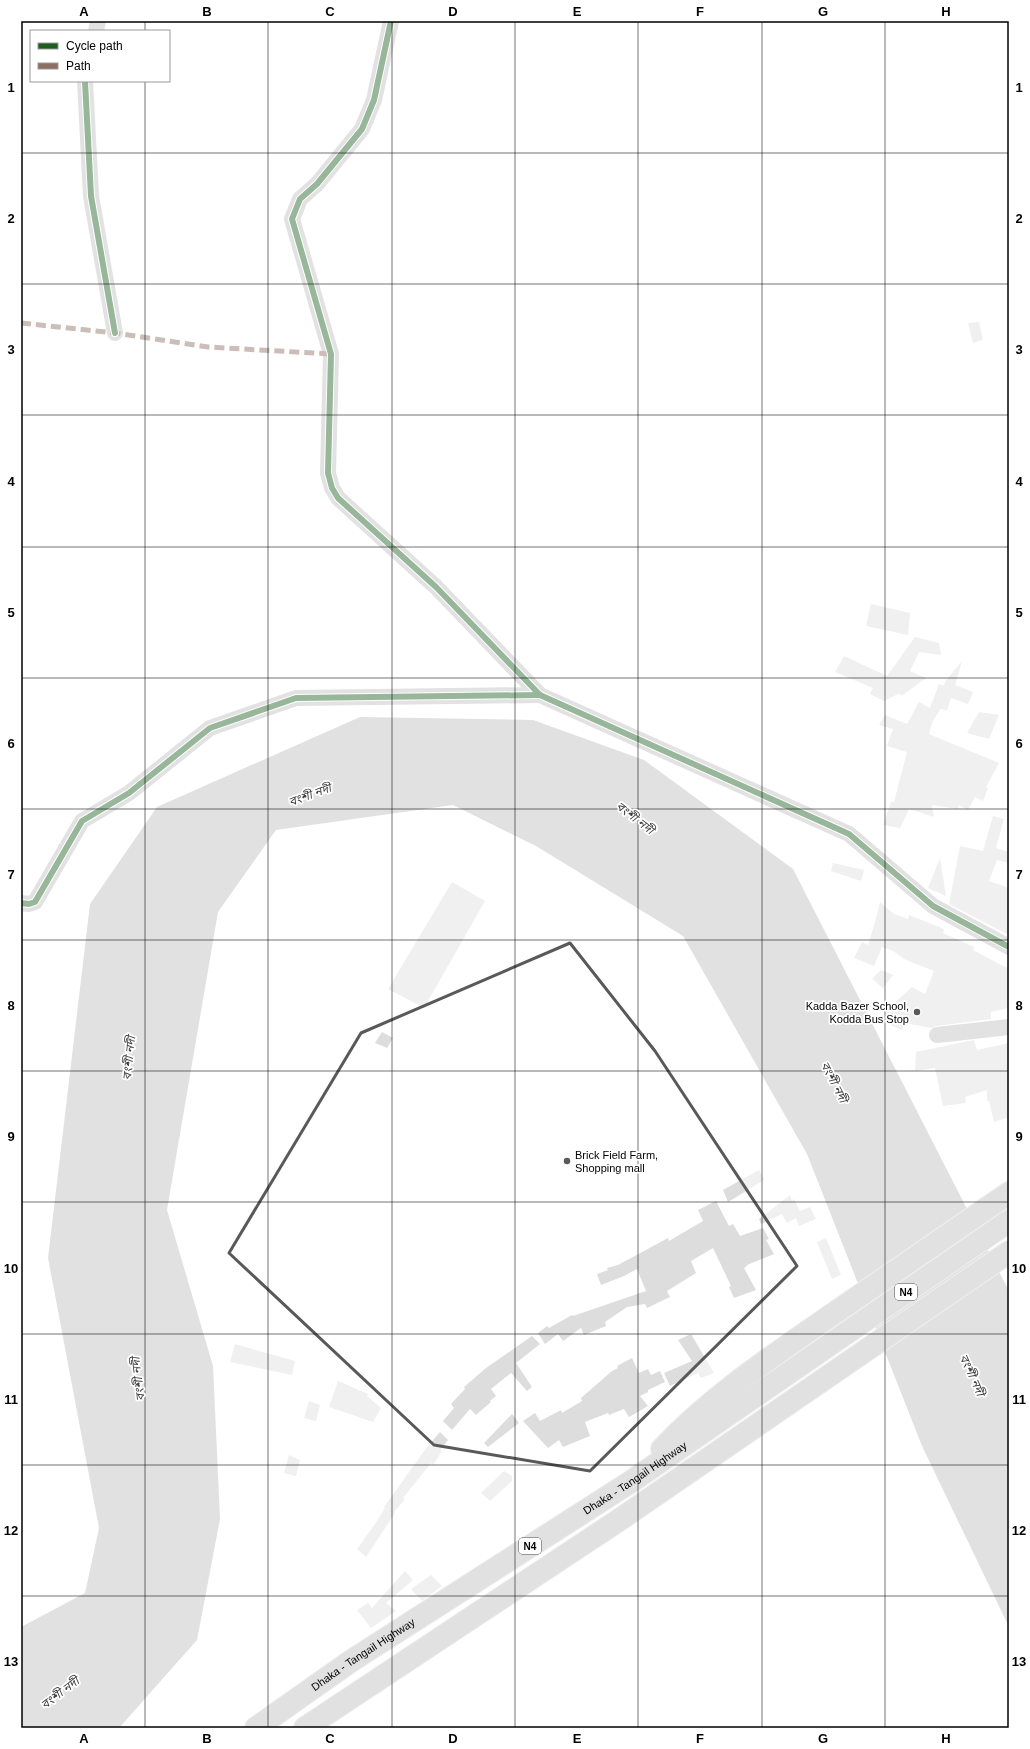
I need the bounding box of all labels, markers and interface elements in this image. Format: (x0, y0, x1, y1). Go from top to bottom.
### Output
text: A (79, 4, 89, 19)
text: B (202, 4, 212, 19)
text: C (325, 4, 335, 19)
text: D (448, 4, 458, 19)
text: E (573, 4, 582, 19)
text: F (696, 4, 704, 19)
text: G (818, 4, 828, 19)
text: H (941, 4, 951, 19)
legend (30, 30, 170, 82)
text: Cycle path (66, 39, 123, 53)
text: Path (66, 59, 91, 73)
text: 1 (7, 80, 15, 95)
text: 1 (1015, 80, 1023, 95)
text: 2 (7, 211, 15, 226)
text: 2 (1015, 211, 1023, 226)
text: 3 (7, 342, 15, 357)
text: 3 (1015, 342, 1023, 357)
text: 4 (7, 474, 15, 489)
text: 4 (1015, 474, 1023, 489)
text: 5 (7, 605, 15, 620)
text: 5 (1015, 605, 1023, 620)
text: 6 (7, 736, 15, 751)
text: 6 (1015, 736, 1023, 751)
water label: বংশী নদী (287, 780, 336, 809)
water label: বংশী নদী (613, 799, 659, 839)
text: 7 (7, 867, 15, 882)
text: 7 (1015, 867, 1023, 882)
text: 8 (7, 998, 15, 1013)
text: 8 (1015, 998, 1023, 1013)
place label: Kadda Bazer School, Kodda Bus Stop (806, 1000, 909, 1025)
marker: Kadda Bazer School, Kodda Bus Stop (912, 1007, 922, 1017)
water label: বংশী নদী (120, 1033, 139, 1081)
water label: বংশী নদী (818, 1059, 852, 1107)
text: 9 (7, 1129, 15, 1144)
text: 9 (1015, 1129, 1023, 1144)
place label: Brick Field Farm, Shopping mall (575, 1149, 658, 1174)
marker: Brick Field Farm, Shopping mall (562, 1156, 572, 1166)
text: 10 (4, 1261, 18, 1276)
text: 10 (1012, 1261, 1026, 1276)
road number: N4 (895, 1284, 917, 1300)
water label: বংশী নদী (957, 1352, 989, 1401)
water label: বংশী নদী (128, 1353, 148, 1402)
text: 11 (4, 1392, 18, 1407)
text: 11 (1012, 1392, 1026, 1407)
street label: Dhaka - Tangail Highway (581, 1439, 689, 1517)
text: 12 (4, 1523, 18, 1538)
text: 12 (1012, 1523, 1026, 1538)
road number: N4 (519, 1538, 541, 1554)
street label: Dhaka - Tangail Highway (309, 1615, 417, 1693)
text: 13 (4, 1654, 18, 1669)
text: 13 (1012, 1654, 1026, 1669)
water label: বংশী নদী (38, 1672, 84, 1712)
text: A (79, 1731, 89, 1746)
text: B (202, 1731, 212, 1746)
text: C (325, 1731, 335, 1746)
text: D (448, 1731, 458, 1746)
text: E (573, 1731, 582, 1746)
text: F (696, 1731, 704, 1746)
text: G (818, 1731, 828, 1746)
text: H (941, 1731, 951, 1746)

